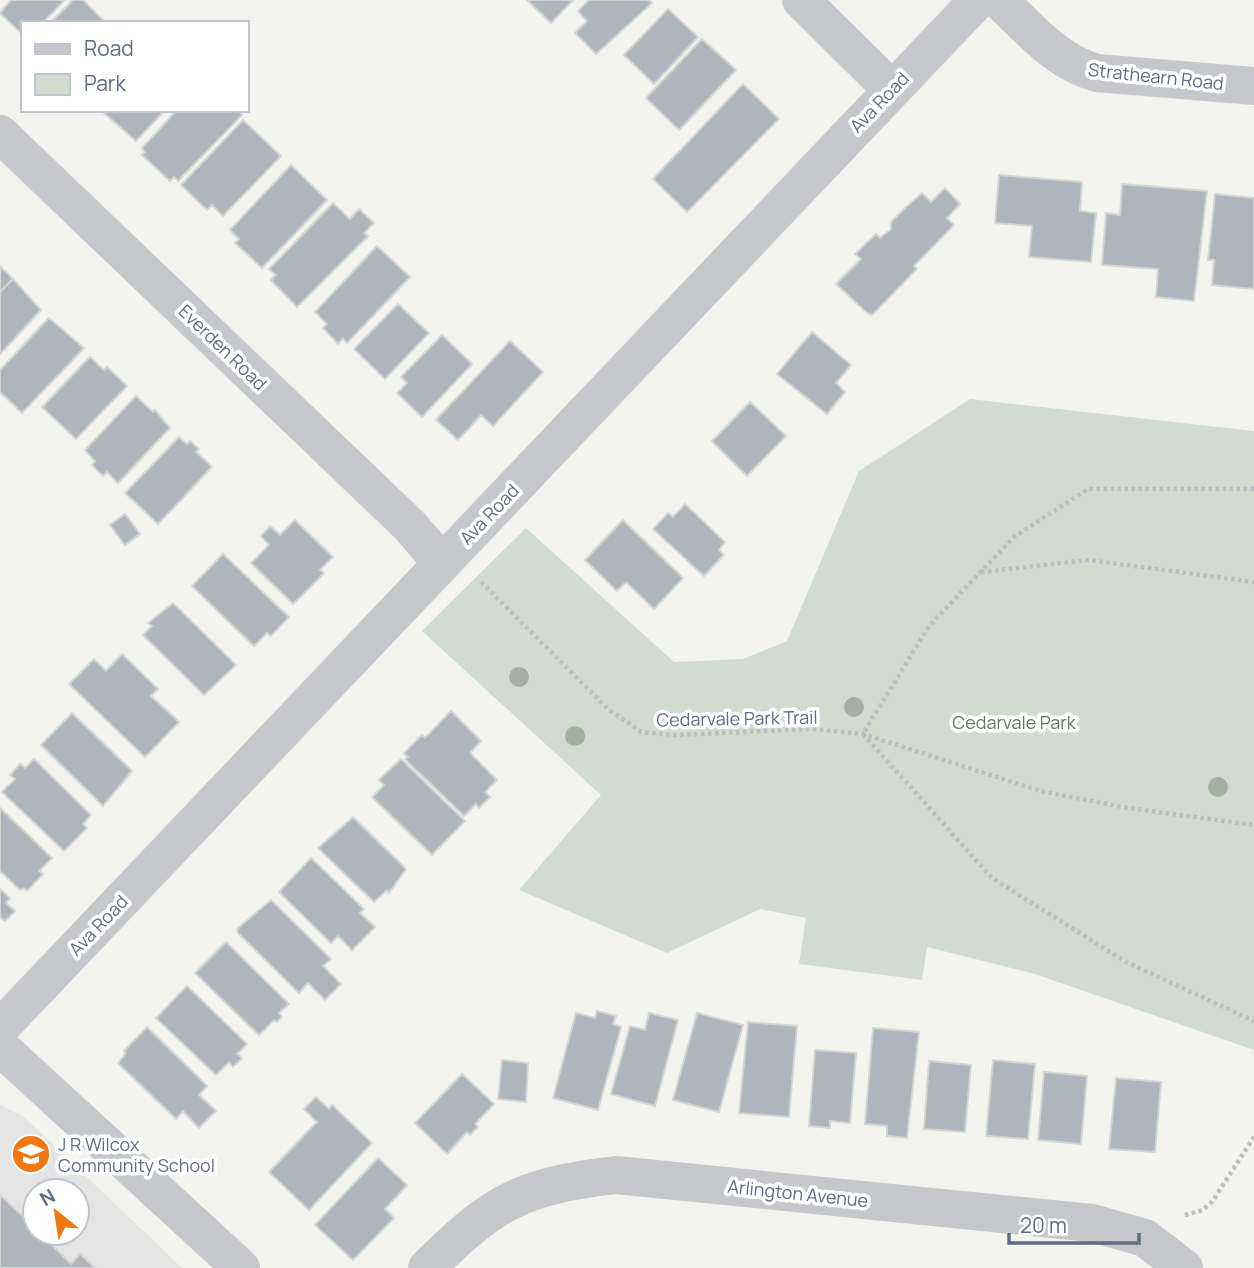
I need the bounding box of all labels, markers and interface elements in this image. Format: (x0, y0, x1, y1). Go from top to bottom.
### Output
legend (21, 21, 248, 112)
text: Road (84, 34, 134, 62)
street label: Strathearn Road (1087, 57, 1225, 95)
street label: Ava Road (844, 66, 914, 138)
text: Park (84, 69, 126, 97)
street label: Everden Road (174, 299, 272, 395)
street label: Ava Road (454, 478, 524, 550)
street label: Cedarvale Park Trail (656, 705, 818, 731)
park label: Cedarvale Park (952, 710, 1077, 734)
street label: Ava Road (63, 889, 133, 961)
place label: J R Wilcox Community School (58, 1132, 215, 1177)
school or university icon: J R Wilcox Community School (10, 1133, 52, 1175)
street label: Arlington Avenue (727, 1174, 869, 1212)
north arrow (21, 1177, 91, 1247)
text: N (35, 1183, 60, 1212)
scale bar (1009, 1202, 1138, 1246)
text: 20 m (1020, 1211, 1067, 1239)

